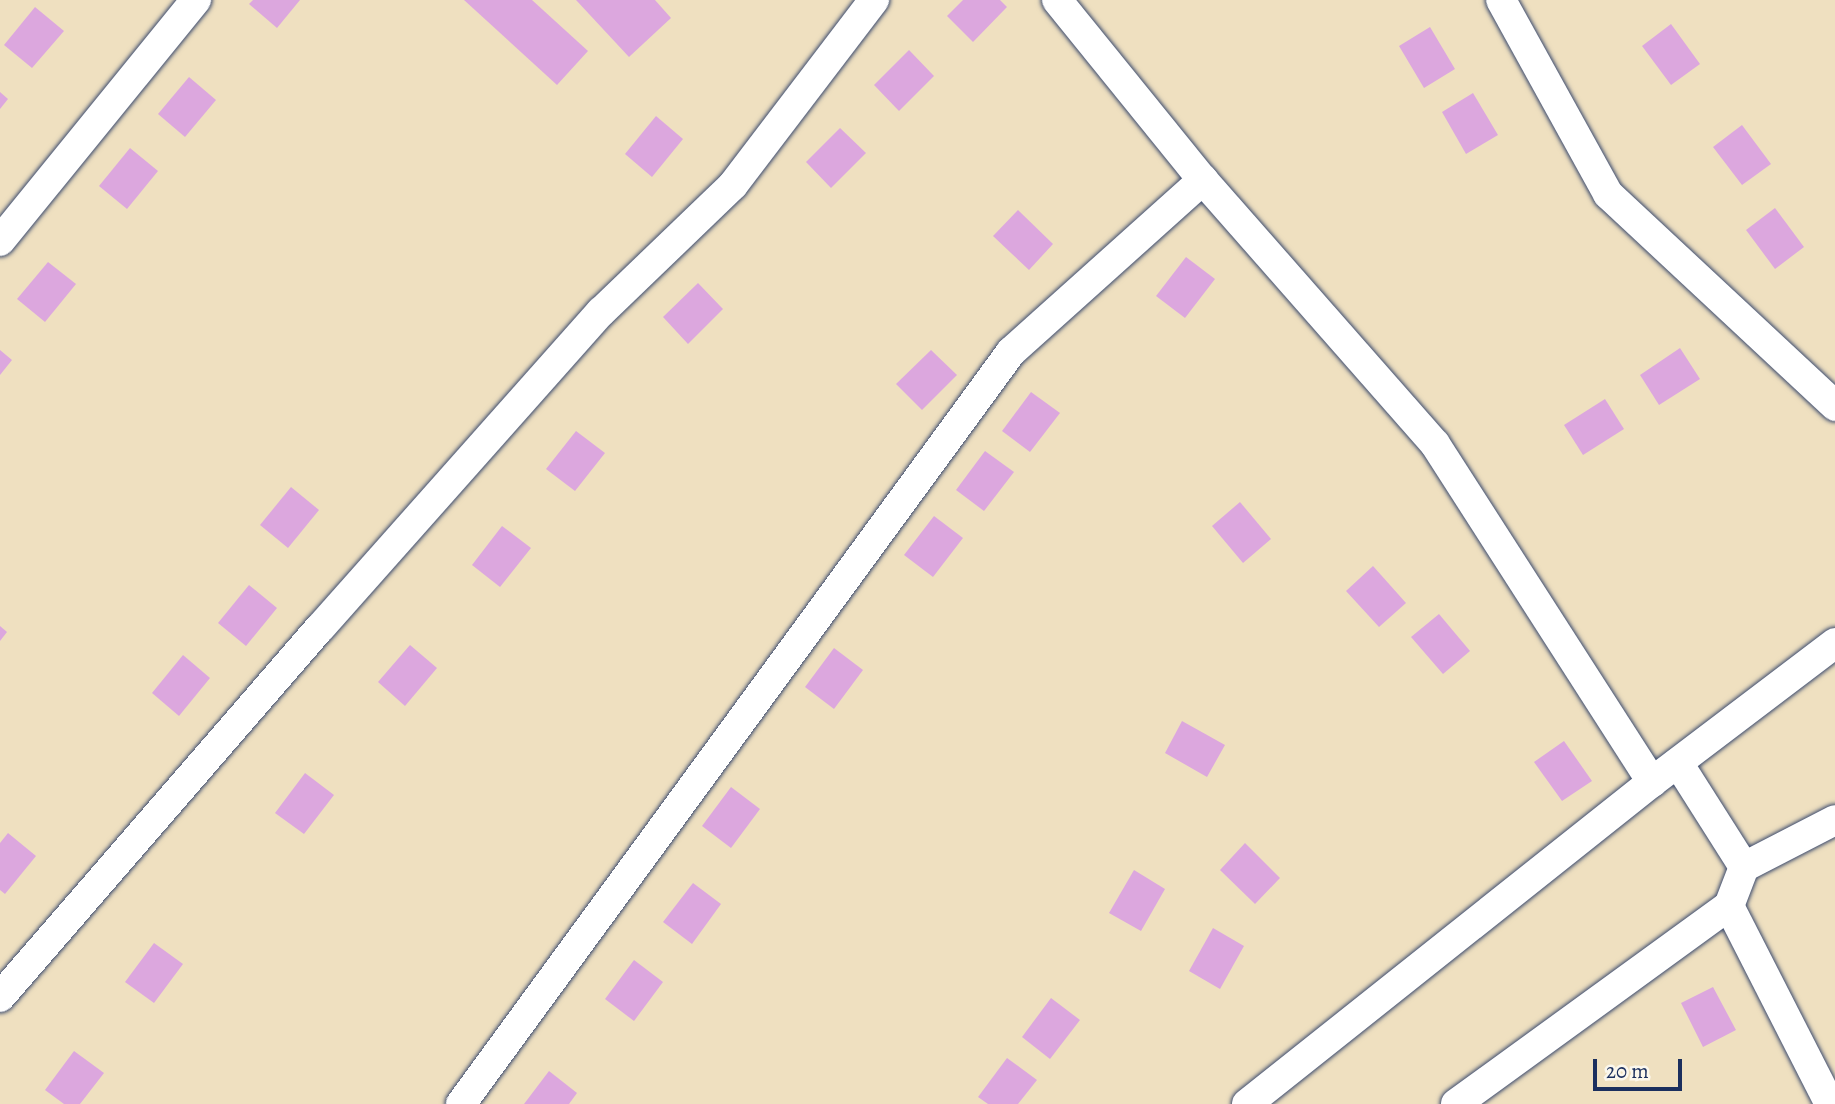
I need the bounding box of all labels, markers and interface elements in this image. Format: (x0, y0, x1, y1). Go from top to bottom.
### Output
scale bar (1597, 1044, 1686, 1088)
text: 20 m (1606, 1057, 1649, 1085)

